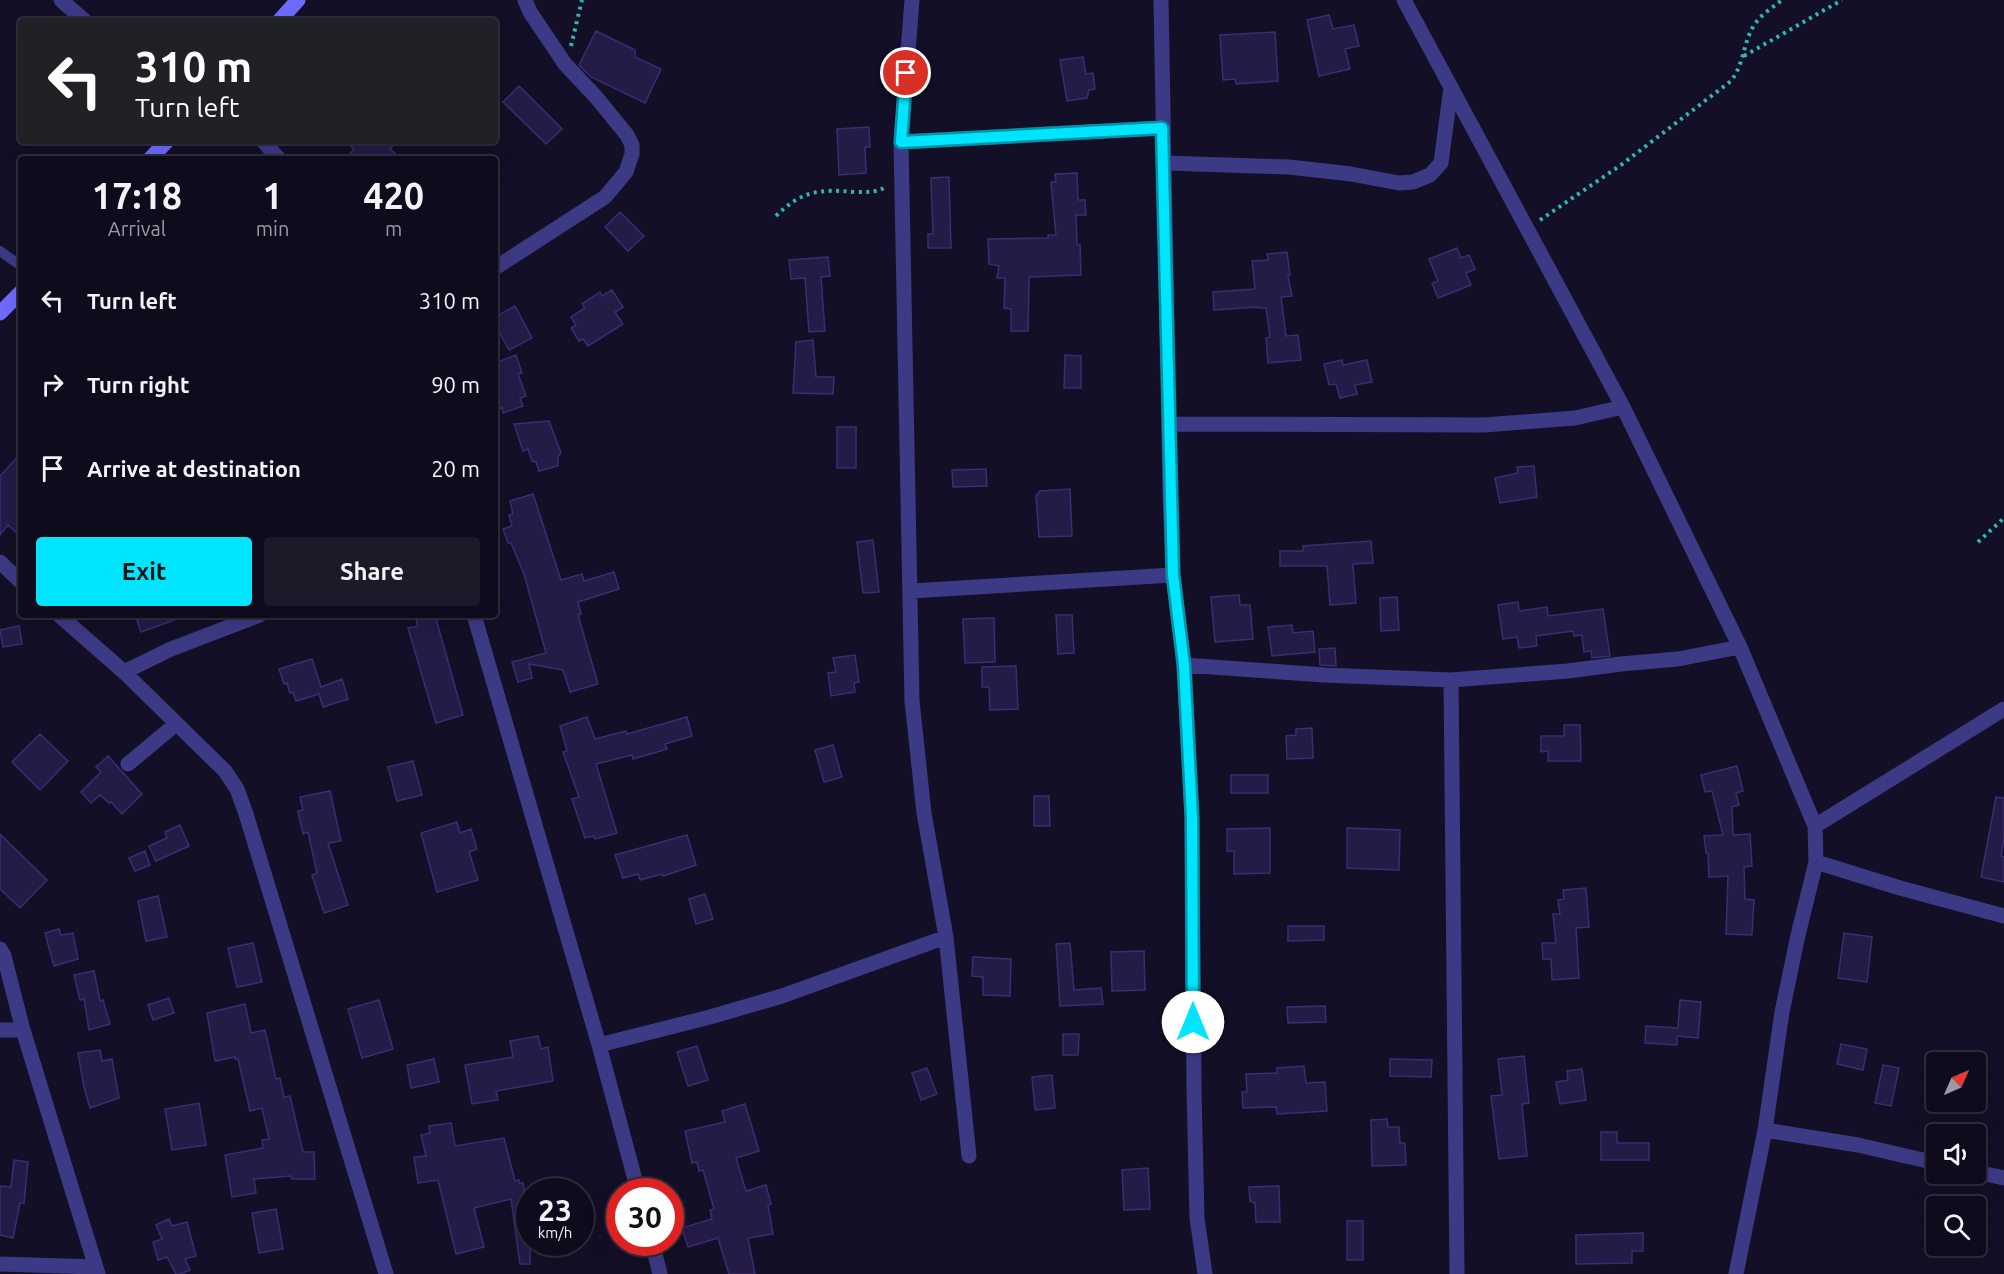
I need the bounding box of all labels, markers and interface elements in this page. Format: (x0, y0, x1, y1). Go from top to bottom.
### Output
icon: left (36, 42, 114, 120)
text: 310 m (135, 43, 252, 90)
pin (880, 47, 931, 98)
icon: arrive (889, 56, 922, 89)
text: Turn left (135, 92, 239, 122)
text: 17:18 (92, 175, 182, 216)
text: 1 (262, 175, 283, 216)
text: 420 (363, 175, 424, 216)
text: Arrival (108, 217, 166, 240)
text: min (256, 217, 289, 240)
text: m (385, 217, 402, 240)
icon: left (36, 284, 69, 317)
text: Turn left (87, 288, 177, 313)
text: 310 m (419, 288, 480, 313)
icon: right (36, 368, 69, 401)
text: Turn right (87, 372, 189, 397)
text: 90 m (431, 372, 480, 397)
icon: arrive (36, 452, 69, 485)
text: Arrive at destination (87, 456, 301, 481)
text: 20 m (431, 456, 480, 481)
button: Exit (36, 537, 252, 606)
button: Share (264, 537, 480, 606)
position arrow (1161, 990, 1225, 1054)
north arrow (1926, 1052, 1986, 1112)
map controls (1926, 1052, 1986, 1256)
button: sound (1926, 1124, 1986, 1184)
speed limit sign: 30 (606, 1178, 684, 1256)
text: 23 (538, 1193, 572, 1227)
button: search (1926, 1196, 1986, 1256)
text: km/h (538, 1224, 572, 1241)

